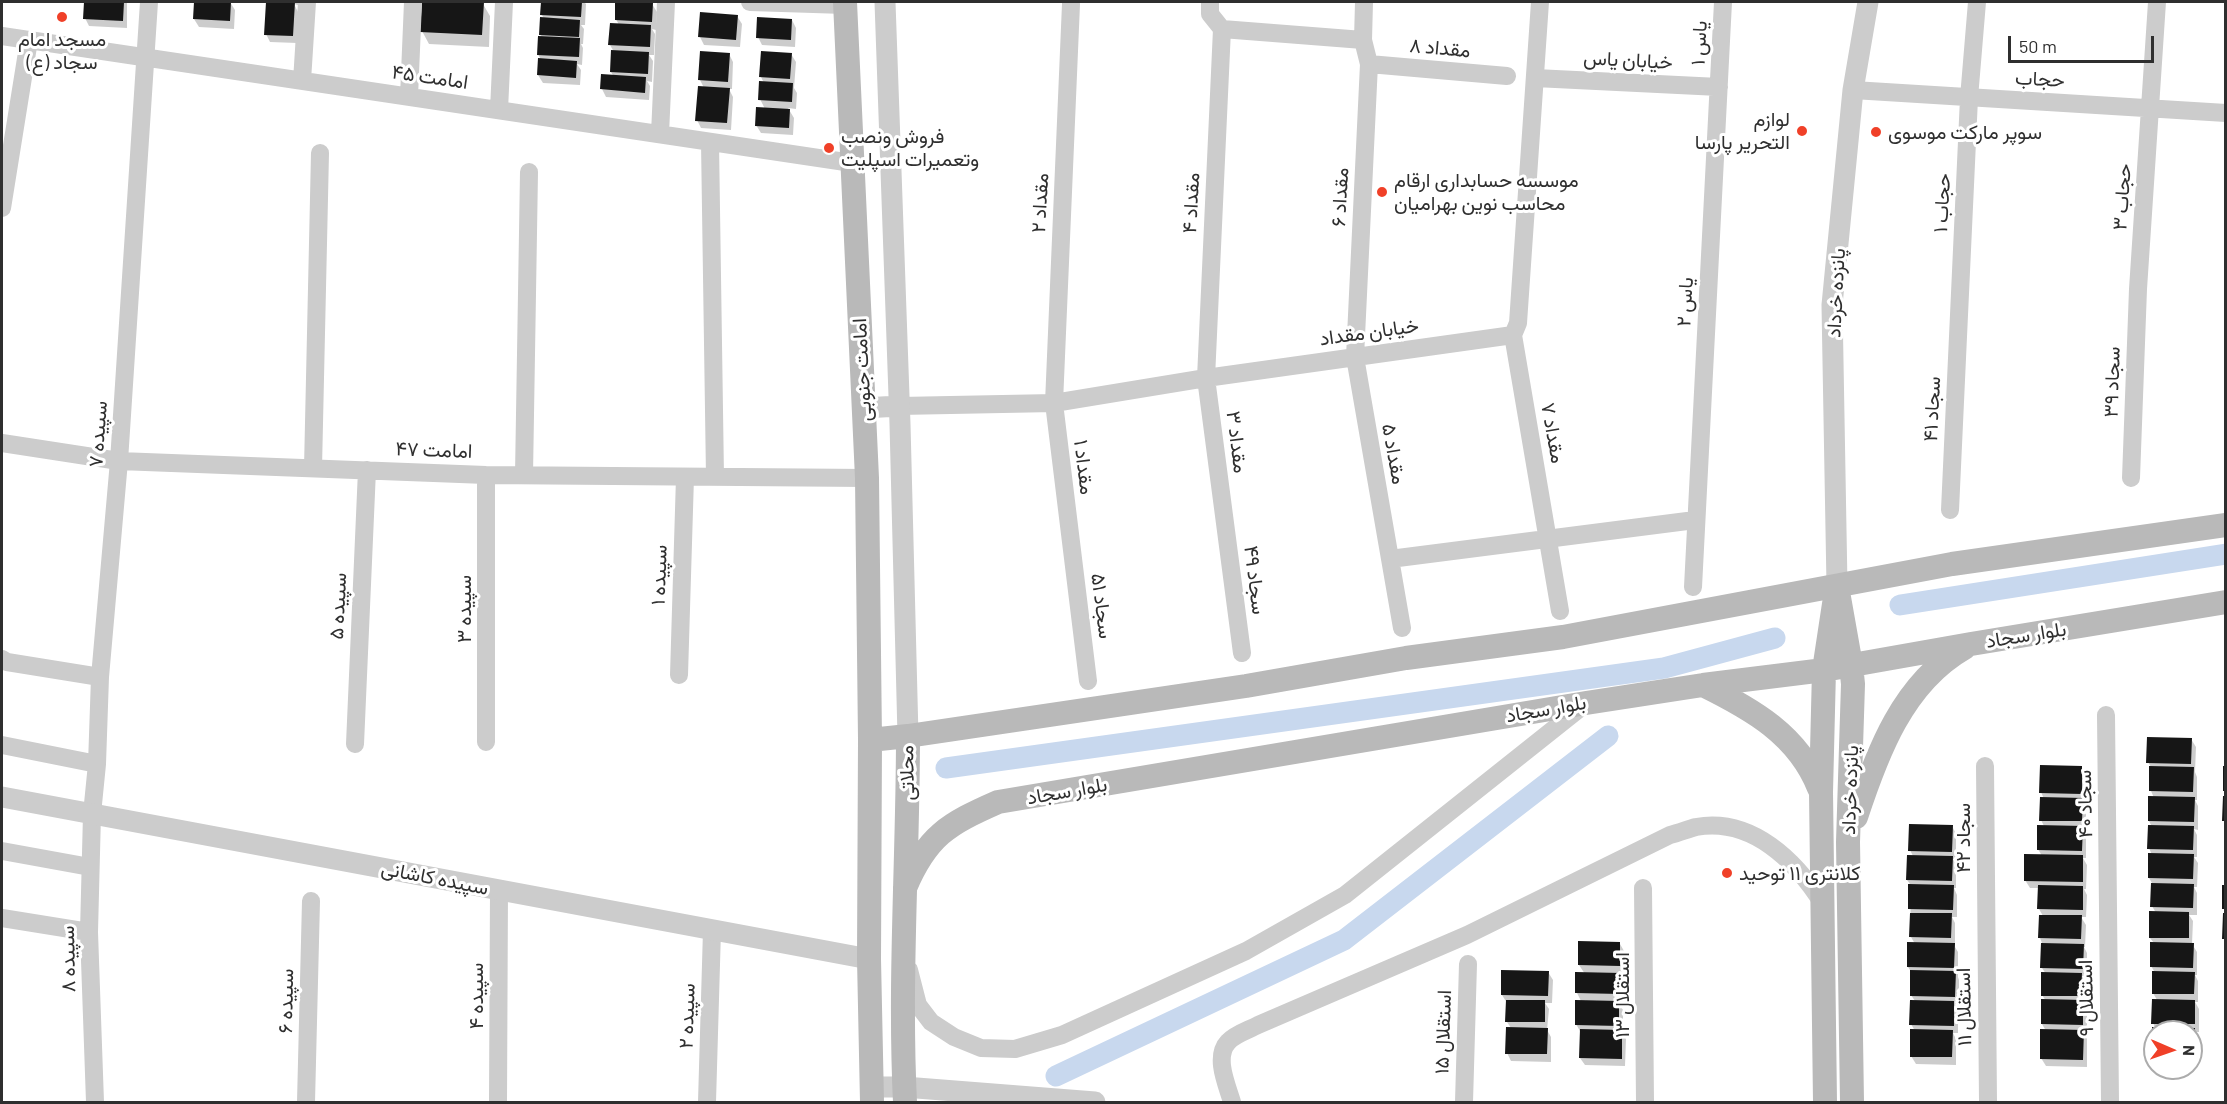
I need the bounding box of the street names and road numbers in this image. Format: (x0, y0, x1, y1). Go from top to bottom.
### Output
street label: یاس ۱ (1686, 20, 1712, 66)
street label: مقداد ۸ (1408, 33, 1472, 63)
street label: خیابان یاس (1583, 46, 1673, 74)
street label: امامت ۴۵ (390, 60, 470, 94)
street label: حجاب (2015, 66, 2065, 92)
street label: حجاب ۳ (2108, 163, 2136, 231)
street label: مقداد ۶ (1326, 167, 1354, 227)
street label: مقداد ۲ (1026, 172, 1054, 234)
street label: مقداد ۴ (1177, 172, 1205, 234)
street label: حجاب ۱ (1928, 173, 1956, 233)
street label: پانزده خرداد (1822, 248, 1850, 338)
street label: یاس ۲ (1672, 277, 1698, 327)
street label: خیابان مقداد (1318, 313, 1420, 351)
street label: امامت جنوبی (847, 318, 877, 422)
street label: سجاد ۳۹ (2099, 346, 2125, 418)
street label: سجاد ۴۱ (1918, 376, 1946, 442)
street label: سپیده ۷ (84, 400, 112, 468)
street label: مقداد ۷ (1536, 401, 1570, 465)
street label: مقداد ۳ (1221, 409, 1253, 475)
street label: مقداد ۵ (1377, 422, 1411, 486)
street label: امامت ۴۷ (395, 437, 473, 463)
street label: مقداد ۱ (1069, 438, 1099, 496)
street label: سپیده ۱ (646, 544, 672, 606)
street label: سجاد ۴۹ (1239, 544, 1271, 616)
street label: سپیده ۵ (324, 572, 352, 640)
street label: سجاد ۵۱ (1086, 572, 1118, 640)
street label: سپیده ۳ (452, 575, 476, 643)
street label: بلوار سجاد (1984, 617, 2068, 653)
street label: بلوار سجاد (1504, 690, 1588, 728)
street label: محلاتی (895, 745, 919, 801)
street label: پانزده خرداد (1836, 745, 1864, 835)
street label: سجاد ۴۰ (2072, 770, 2098, 838)
street label: بلوار سجاد (1025, 772, 1109, 810)
street label: سجاد ۴۲ (1951, 803, 1975, 873)
street label: سپیده کاشانی (379, 856, 491, 900)
street label: سپیده ۸ (55, 925, 81, 993)
street label: استقلال ۱۳ (1610, 952, 1634, 1038)
street label: استقلال ۹ (2073, 960, 2099, 1036)
street label: سپیده ۴ (464, 963, 488, 1029)
street label: سپیده ۶ (273, 968, 299, 1034)
street label: استقلال ۱۱ (1951, 968, 1977, 1046)
street label: سپیده ۲ (674, 983, 700, 1049)
street label: استقلال ۱۵ (1430, 989, 1456, 1075)

